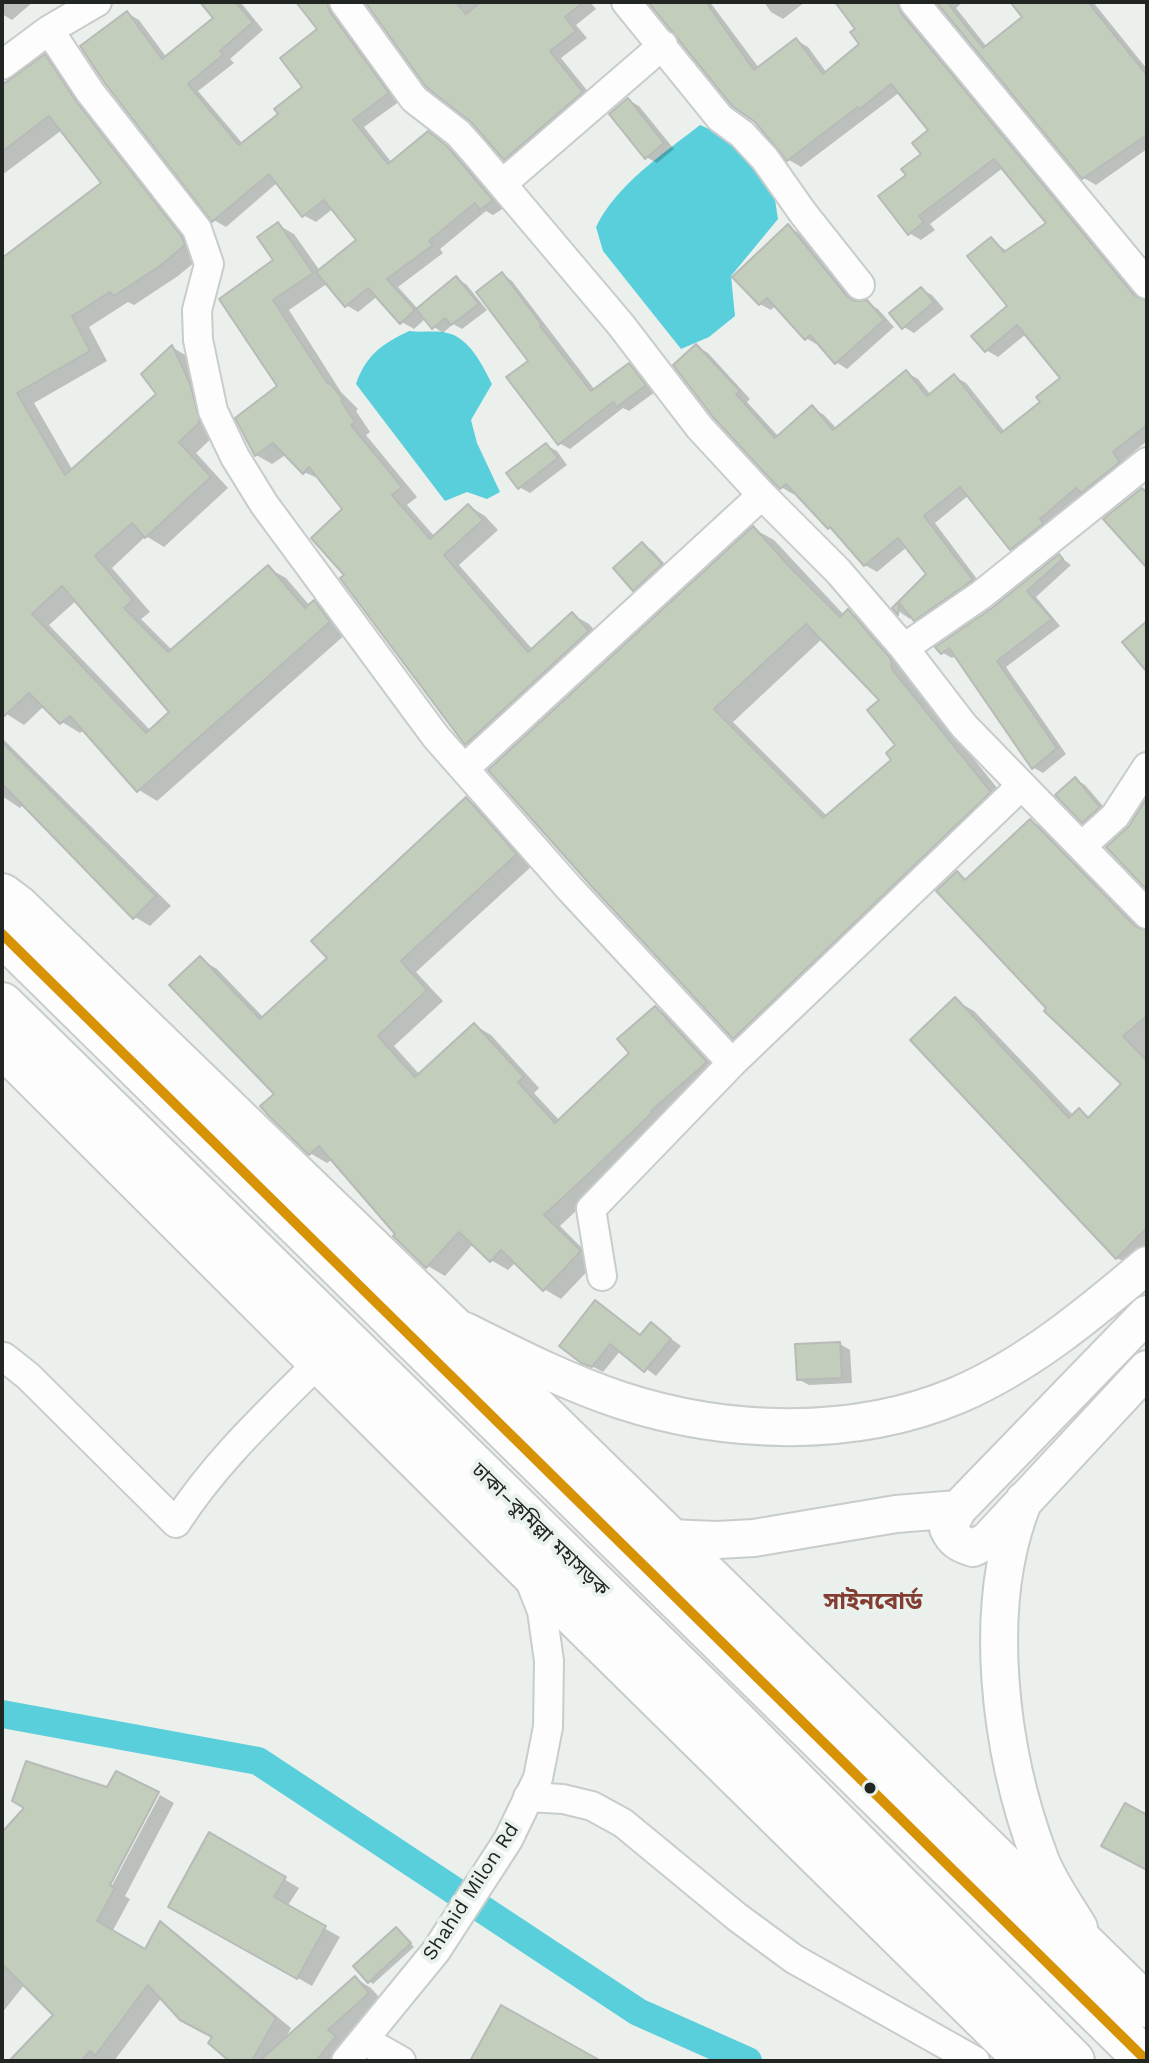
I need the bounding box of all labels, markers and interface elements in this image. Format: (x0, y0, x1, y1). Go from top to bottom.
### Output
street label: ঢাকা–কুমিল্লা মহাসড়ক (466, 1458, 614, 1602)
district label: সাইনবোর্ড (824, 1588, 922, 1616)
unlabelled marker (862, 1780, 878, 1796)
street label: Shahid Milon Rd (418, 1819, 524, 1965)

